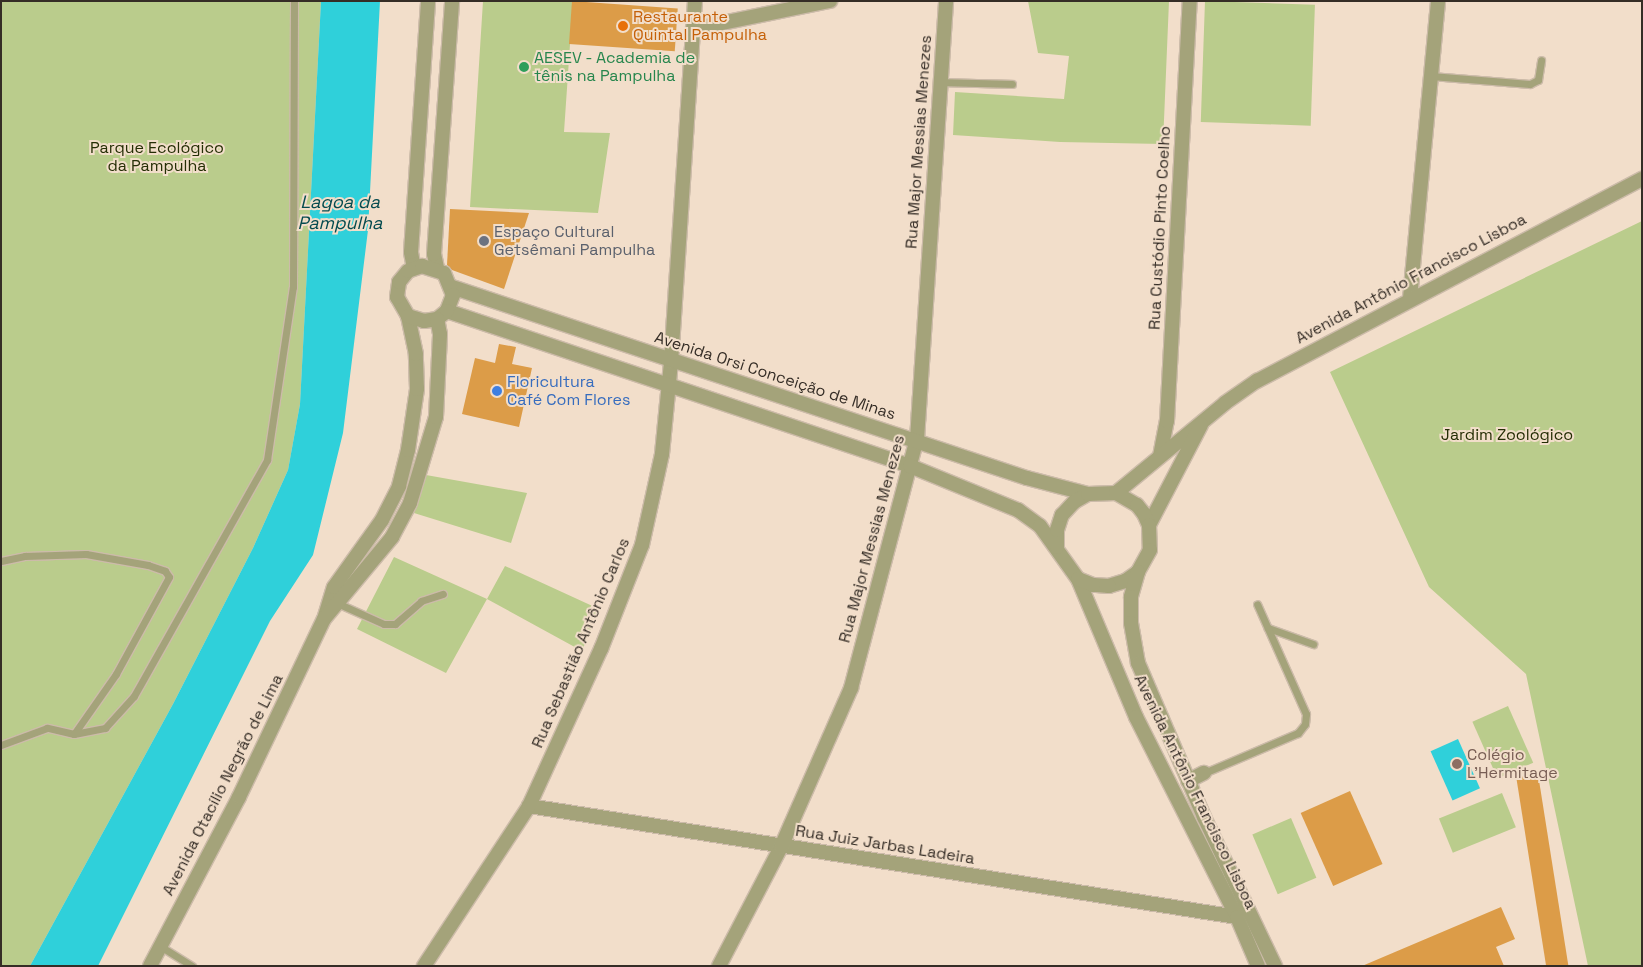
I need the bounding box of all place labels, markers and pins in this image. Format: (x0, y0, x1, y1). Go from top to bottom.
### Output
place label: Restaurante Quintal Pampulha (633, 7, 767, 45)
marker: Restaurante Quintal Pampulha (617, 20, 629, 32)
place label: AESEV - Academia de tênis na Pampulha (534, 48, 696, 86)
marker: AESEV - Academia de tênis na Pampulha (518, 61, 530, 73)
place label: Espaço Cultural Getsêmani Pampulha (494, 222, 655, 260)
marker: Espaço Cultural Getsêmani Pampulha (478, 235, 490, 247)
place label: Floricultura Café Com Flores (507, 372, 630, 410)
marker: Floricultura Café Com Flores (491, 385, 503, 397)
place label: Colégio L'Hermitage (1467, 745, 1558, 783)
marker: Colégio L'Hermitage (1451, 758, 1463, 770)

